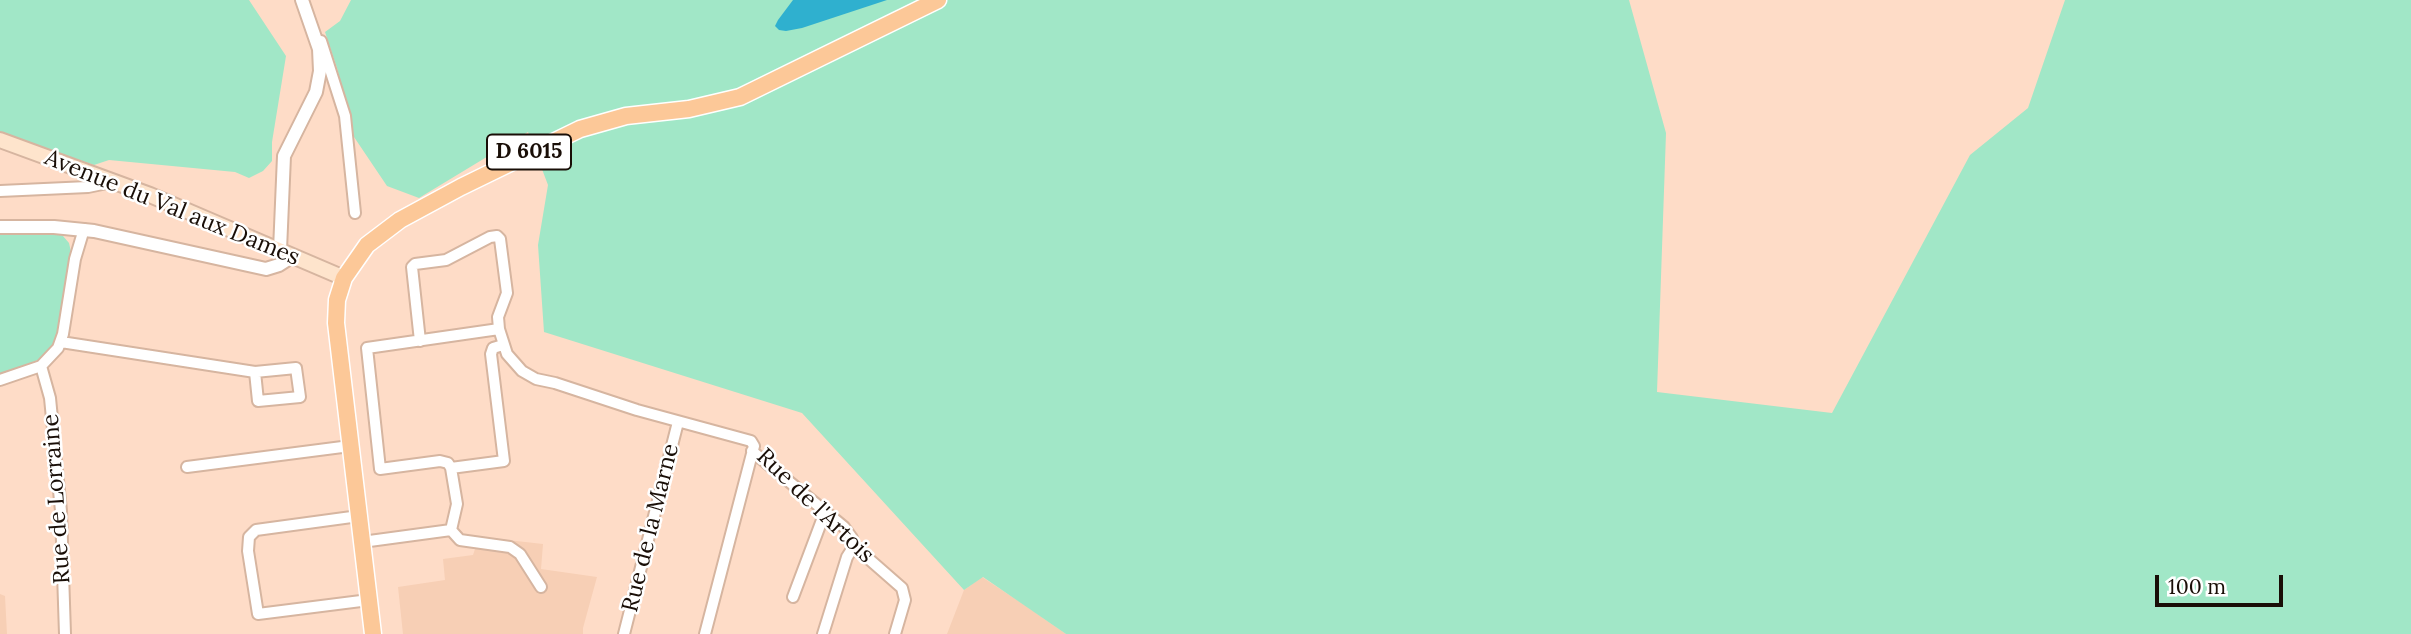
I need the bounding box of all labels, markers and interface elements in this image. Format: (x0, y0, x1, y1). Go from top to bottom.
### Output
road number: D 6015 (487, 134, 571, 170)
street label: Avenue du Val aux Dames (40, 144, 304, 272)
street label: Rue de Lorraine (37, 413, 77, 585)
street label: Rue de la Marne (617, 441, 685, 615)
street label: Rue de l'Artois (750, 443, 880, 569)
scale bar (2159, 560, 2287, 604)
text: 100 m (2168, 573, 2226, 600)

